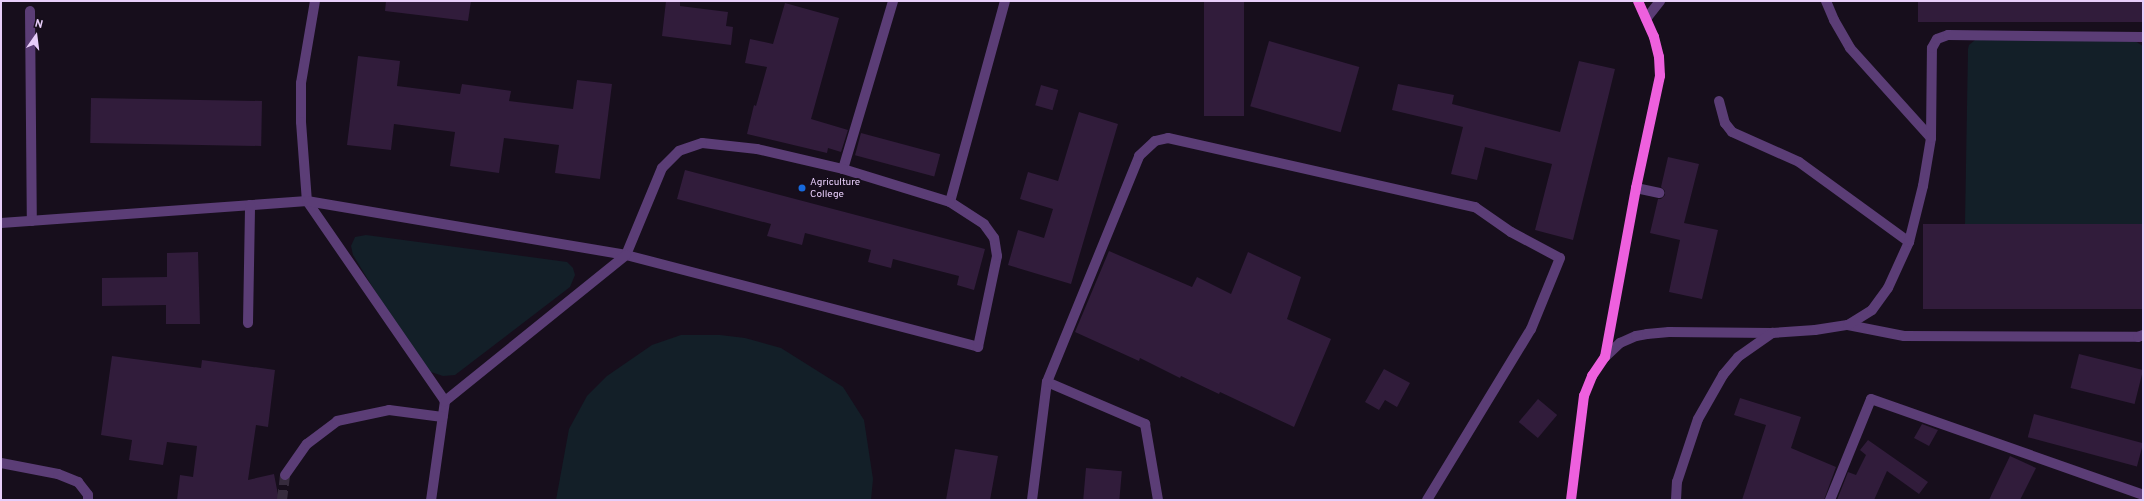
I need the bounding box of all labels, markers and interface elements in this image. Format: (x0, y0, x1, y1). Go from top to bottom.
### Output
north arrow (16, 16, 56, 56)
text: N (33, 17, 44, 32)
place label: Agriculture College (810, 176, 860, 200)
marker: Agriculture College (797, 183, 807, 193)

